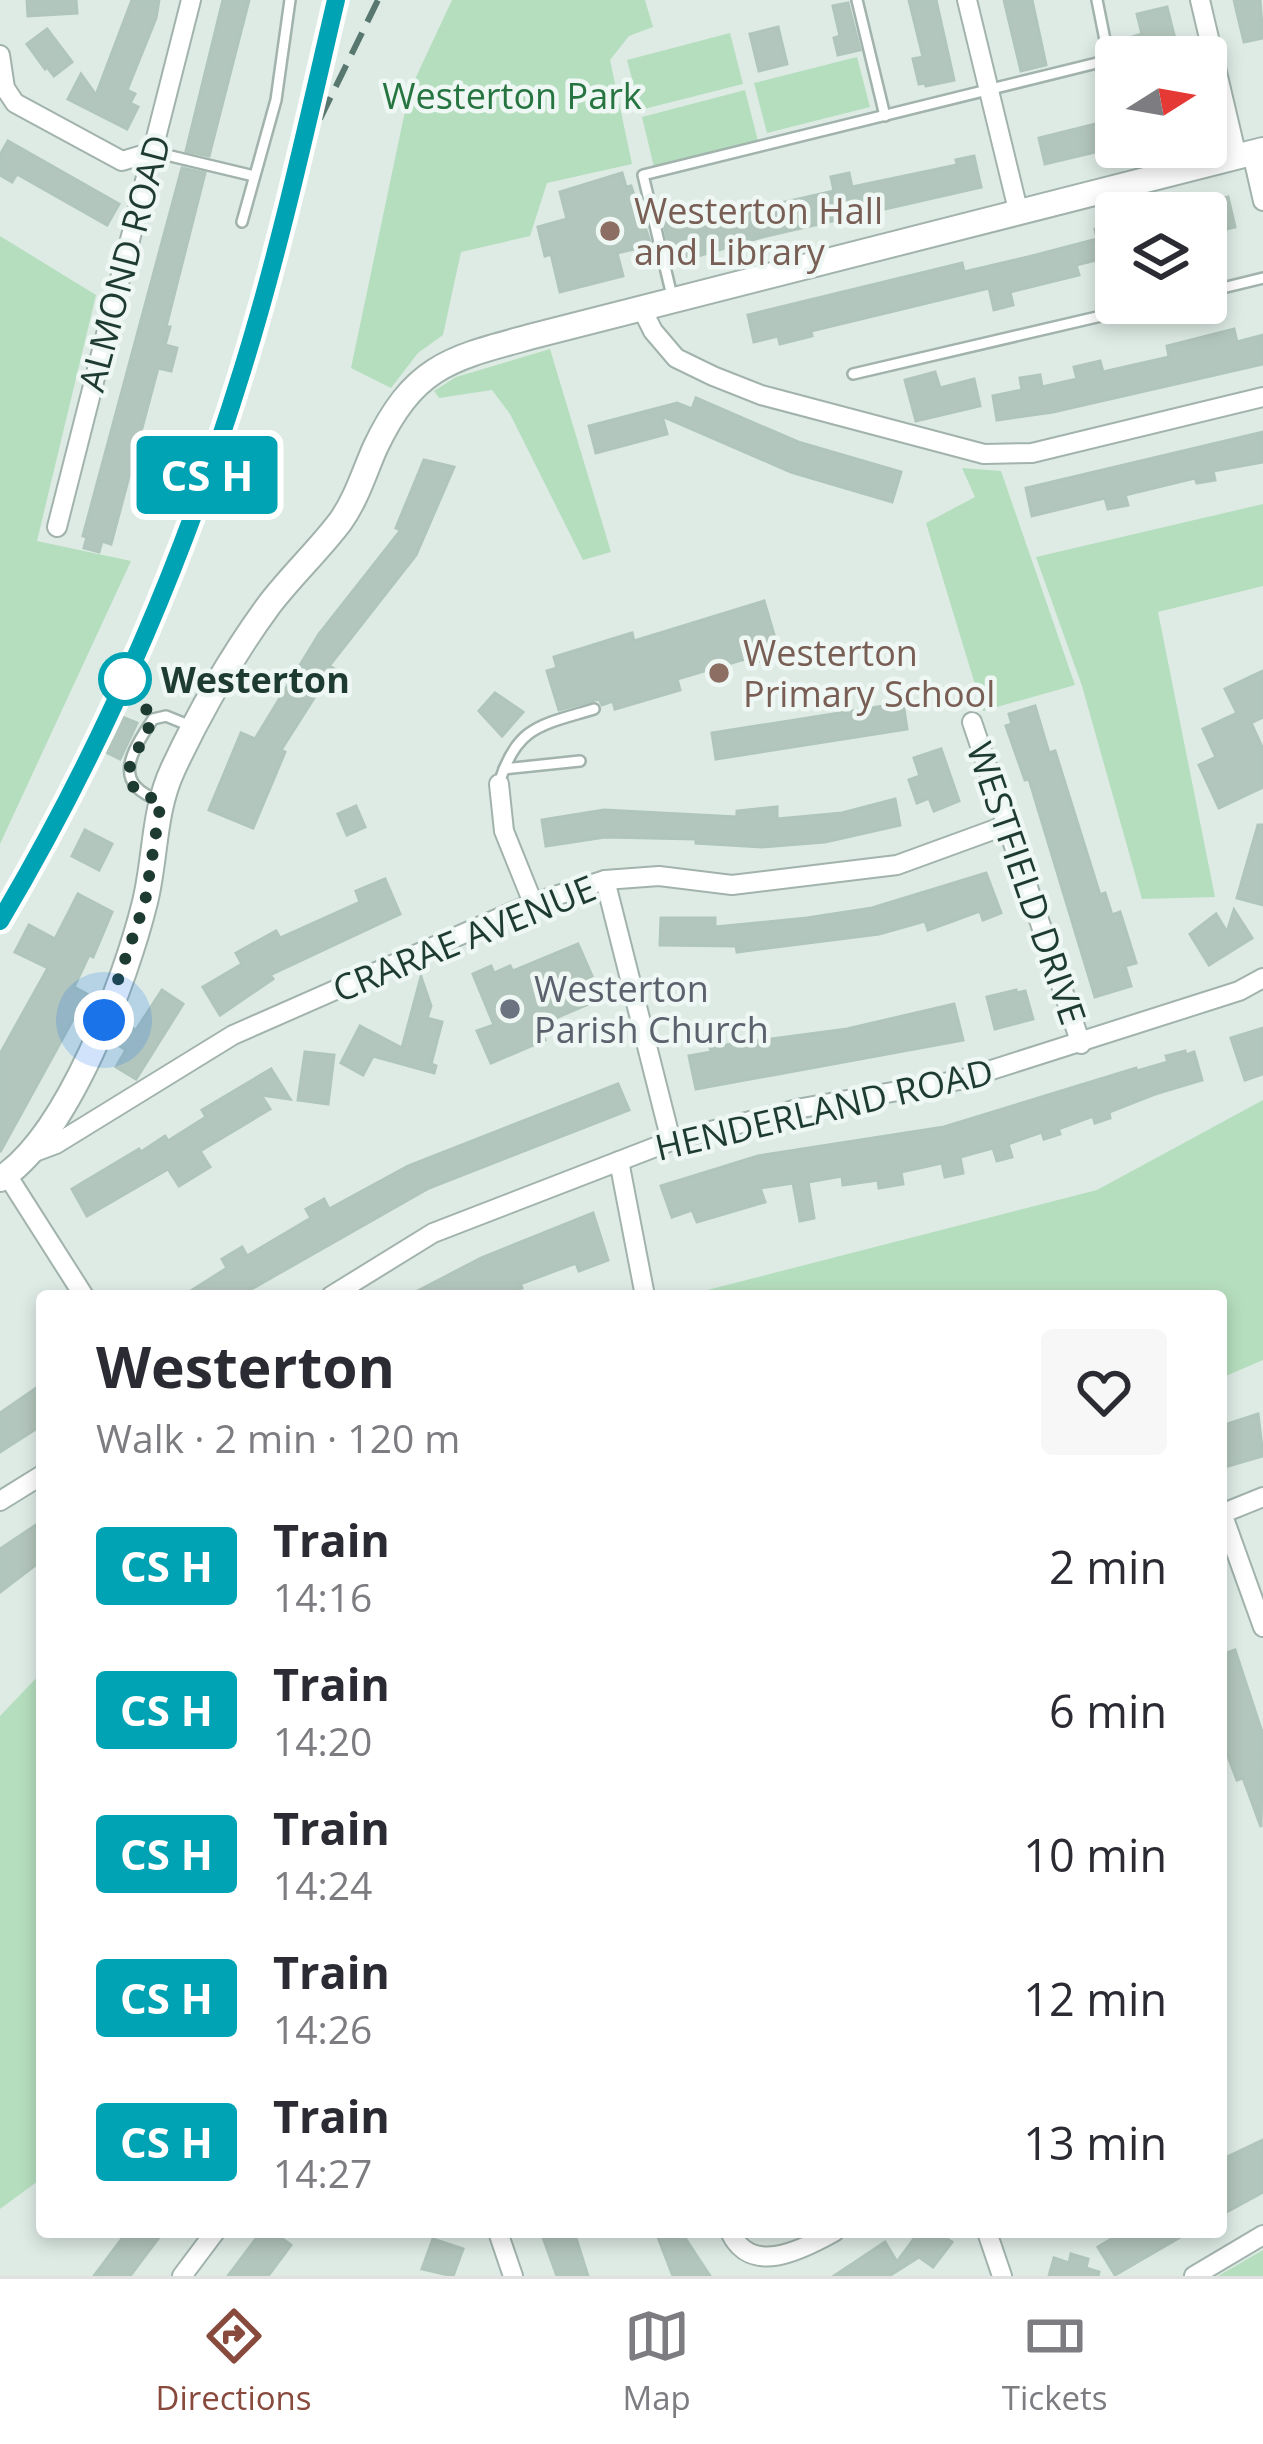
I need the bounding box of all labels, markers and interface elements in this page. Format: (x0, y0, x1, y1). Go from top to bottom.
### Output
north arrow (1095, 36, 1227, 168)
map controls (1095, 36, 1227, 324)
park label: Westerton Park (382, 71, 642, 120)
street label: ALMOND ROAD (66, 129, 182, 397)
place label: Westerton Hall and Library (634, 186, 883, 276)
button: layers (1095, 192, 1227, 324)
marker: Westerton Hall and Library (597, 218, 623, 244)
line badge: CS H (123, 436, 291, 514)
text: CS H (161, 446, 253, 503)
place label: Westerton Primary School (743, 628, 995, 718)
marker: Westerton (100, 654, 150, 704)
place label: Westerton (161, 655, 350, 704)
marker: Westerton Primary School (706, 660, 732, 686)
street label: WESTFIELD DRIVE (956, 735, 1098, 1031)
street label: CRARAE AVENUE (325, 863, 603, 1013)
place label: Westerton Parish Church (534, 964, 769, 1054)
your location (74, 990, 134, 1050)
marker: Westerton Parish Church (497, 996, 523, 1022)
street label: HENDERLAND ROAD (650, 1046, 998, 1172)
text: Westerton (96, 1327, 395, 1405)
button: heart (1041, 1329, 1167, 1455)
text: Walk · 2 min · 120 m (96, 1411, 460, 1464)
text: Train (273, 1509, 390, 1570)
text: 2 min (1049, 1536, 1167, 1597)
text: CS H (120, 1537, 213, 1594)
text: 14:16 (273, 1570, 372, 1623)
text: Train (273, 1653, 390, 1714)
text: 6 min (1049, 1680, 1167, 1741)
text: CS H (120, 1681, 213, 1738)
text: 14:20 (273, 1714, 372, 1767)
text: Train (273, 1797, 390, 1858)
text: 10 min (1023, 1824, 1167, 1885)
text: CS H (120, 1825, 213, 1882)
text: 14:24 (273, 1858, 372, 1911)
text: Train (273, 1941, 390, 2002)
text: 12 min (1023, 1968, 1167, 2029)
text: CS H (120, 1969, 213, 2026)
text: 14:26 (273, 2002, 372, 2055)
text: Train (273, 2085, 390, 2146)
text: 13 min (1023, 2112, 1167, 2173)
text: CS H (120, 2113, 213, 2170)
text: 14:27 (273, 2146, 372, 2199)
tab: Directions (156, 2303, 312, 2420)
tab: Map (623, 2303, 691, 2420)
tab: Tickets (1002, 2303, 1107, 2420)

